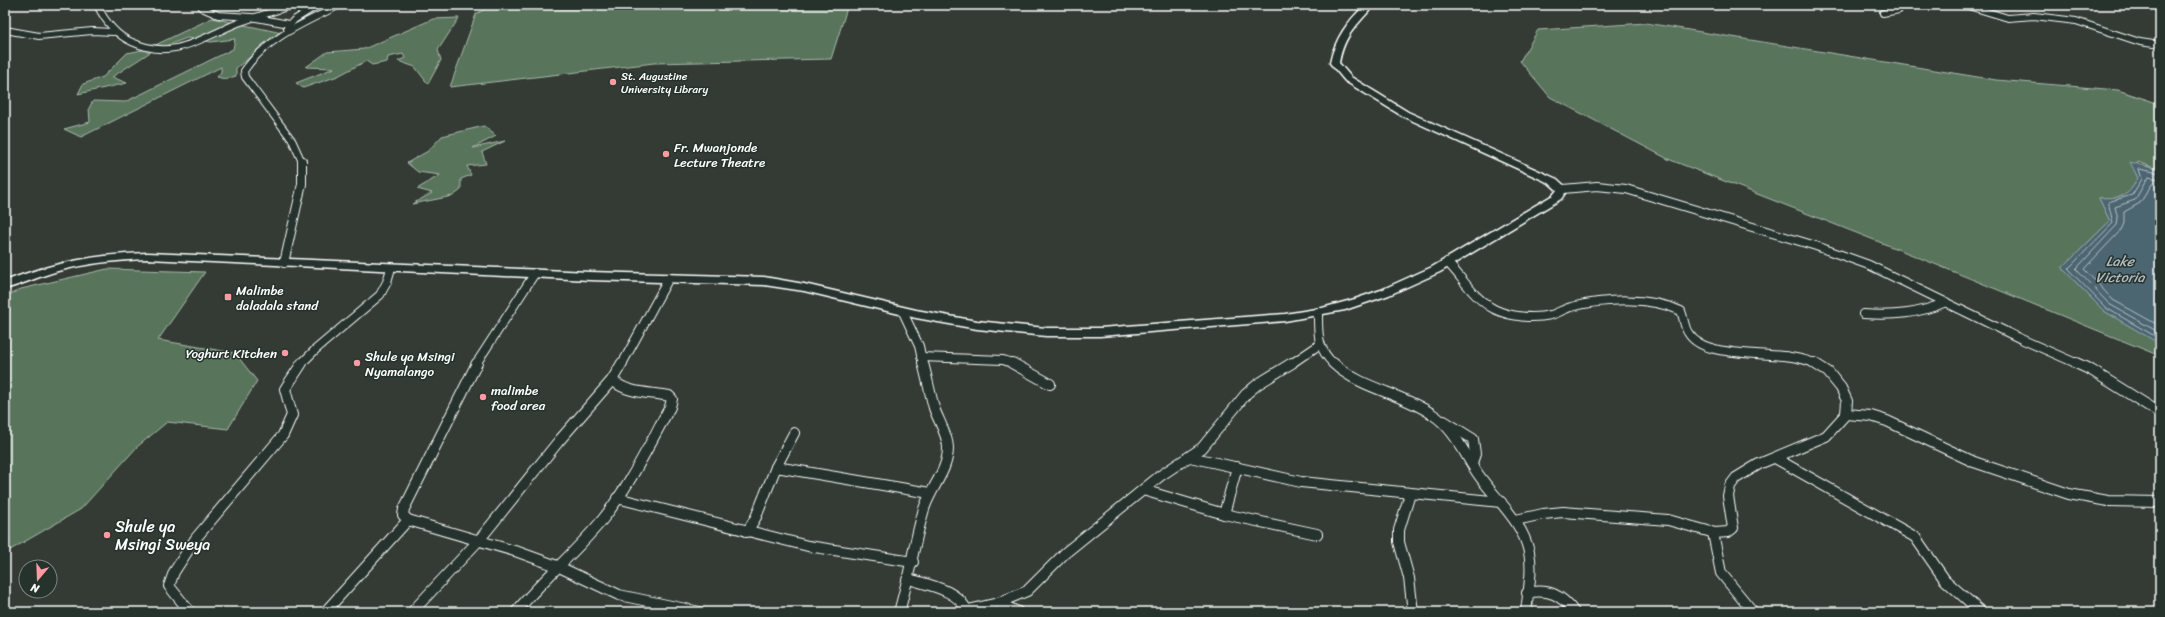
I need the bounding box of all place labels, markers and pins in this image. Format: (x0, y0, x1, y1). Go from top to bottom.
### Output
place label: St. Augustine University Library (621, 67, 709, 99)
marker: St. Augustine University Library (608, 77, 618, 87)
place label: Fr. Mwanjonde Lecture Theatre (674, 136, 765, 174)
marker: Fr. Mwanjonde Lecture Theatre (661, 149, 671, 159)
place label: Malimbe daladala stand (236, 279, 319, 317)
marker: Malimbe daladala stand (223, 292, 233, 302)
place label: Yoghurt Kitchen (186, 342, 277, 365)
place label: Shule ya Msingi Nyamalango (365, 345, 455, 383)
marker: Yoghurt Kitchen (280, 348, 290, 358)
marker: Shule ya Msingi Nyamalango (352, 358, 362, 368)
place label: malimbe food area (491, 379, 546, 417)
marker: malimbe food area (478, 392, 488, 402)
place label: Shule ya Msingi Sweya (115, 512, 210, 559)
marker: Shule ya Msingi Sweya (102, 530, 112, 540)

